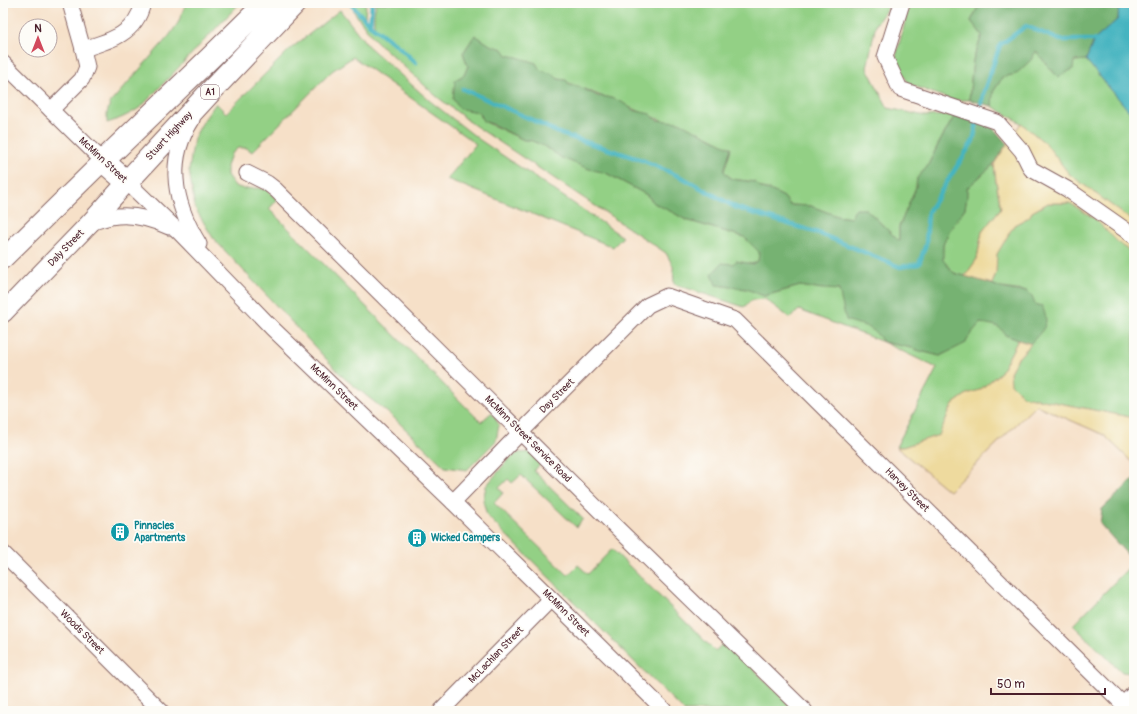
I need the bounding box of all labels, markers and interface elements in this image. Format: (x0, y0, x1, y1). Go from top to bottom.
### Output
north arrow (18, 18, 58, 58)
text: N (34, 22, 42, 35)
road number: A1 (201, 85, 219, 99)
street label: Stuart Highway (143, 108, 195, 163)
street label: McMinn Street (76, 135, 130, 186)
street label: Daly Street (45, 226, 87, 269)
street label: McMinn Street (308, 361, 361, 413)
street label: Day Street (537, 375, 578, 416)
street label: McMinn Street Service Road (482, 393, 574, 485)
street label: Harvey Street (882, 465, 932, 515)
place label: Pinnacles Apartments (134, 520, 186, 544)
building icon: Pinnacles Apartments (109, 521, 131, 543)
building icon: Wicked Campers (406, 527, 428, 549)
place label: Wicked Campers (431, 532, 500, 544)
street label: McMinn Street (540, 587, 593, 640)
street label: Woods Street (57, 607, 107, 657)
street label: McLachlan Street (466, 624, 527, 686)
scale bar (991, 670, 1105, 696)
text: 50 m (997, 677, 1025, 692)

